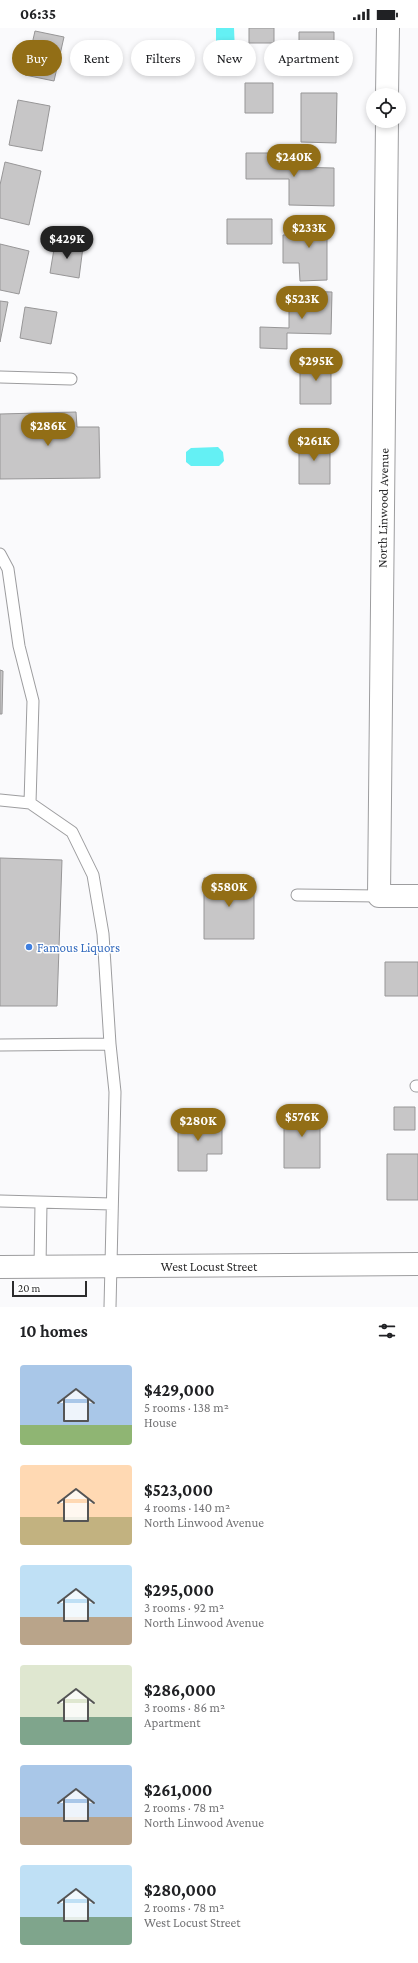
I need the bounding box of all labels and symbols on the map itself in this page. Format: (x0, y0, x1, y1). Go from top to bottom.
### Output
pin: $240K (266, 144, 322, 178)
pin: $233K (281, 215, 337, 249)
pin: $429K (39, 226, 95, 260)
pin: $523K (274, 286, 330, 320)
pin: $295K (288, 348, 344, 382)
pin: $286K (20, 413, 76, 447)
pin: $261K (286, 428, 342, 462)
street label: North Linwood Avenue (374, 448, 392, 568)
pin: $580K (201, 874, 257, 908)
place label: Famous Liquors (37, 940, 120, 955)
marker: Famous Liquors (24, 942, 34, 952)
pin: $576K (274, 1104, 330, 1138)
pin: $280K (170, 1108, 226, 1142)
street label: West Locust Street (161, 1259, 258, 1274)
scale bar (12, 1279, 87, 1298)

